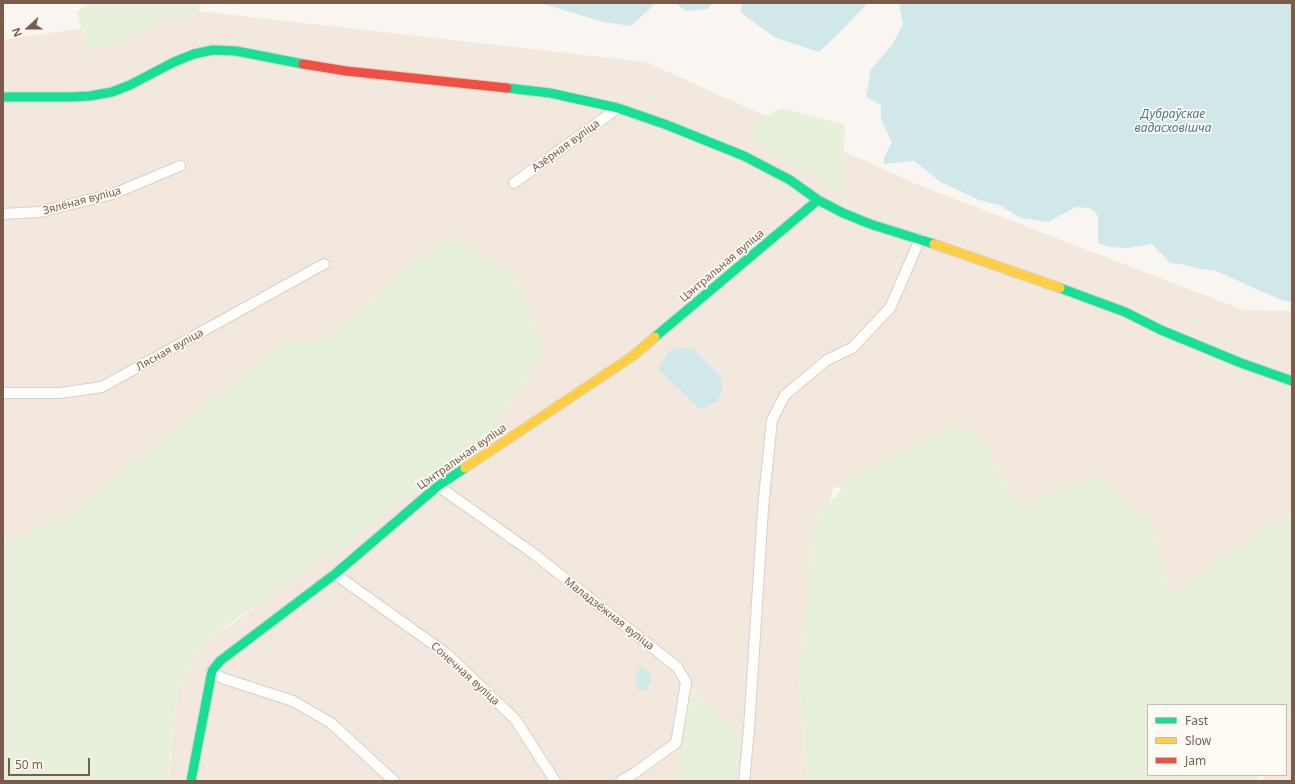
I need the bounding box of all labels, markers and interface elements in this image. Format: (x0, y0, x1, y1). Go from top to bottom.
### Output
north arrow (8, 8, 48, 48)
text: N (8, 26, 25, 39)
water label: Дубраўскае вадасховішча (1134, 108, 1212, 136)
street label: Азёрная вуліца (530, 117, 602, 175)
street label: Зялёная вуліца (41, 184, 123, 218)
street label: Цэнтральная вуліца (677, 227, 767, 305)
street label: Лясная вуліца (134, 326, 206, 374)
street label: Цэнтральная вуліца (415, 421, 509, 493)
street label: Маладзёжная вуліца (561, 575, 657, 653)
street label: Сонечная вуліца (428, 640, 502, 708)
legend (1147, 704, 1287, 776)
text: Fast (1185, 712, 1208, 729)
text: Slow (1185, 732, 1211, 749)
scale bar (10, 750, 92, 776)
text: Jam (1185, 752, 1206, 769)
text: 50 m (15, 756, 43, 773)

